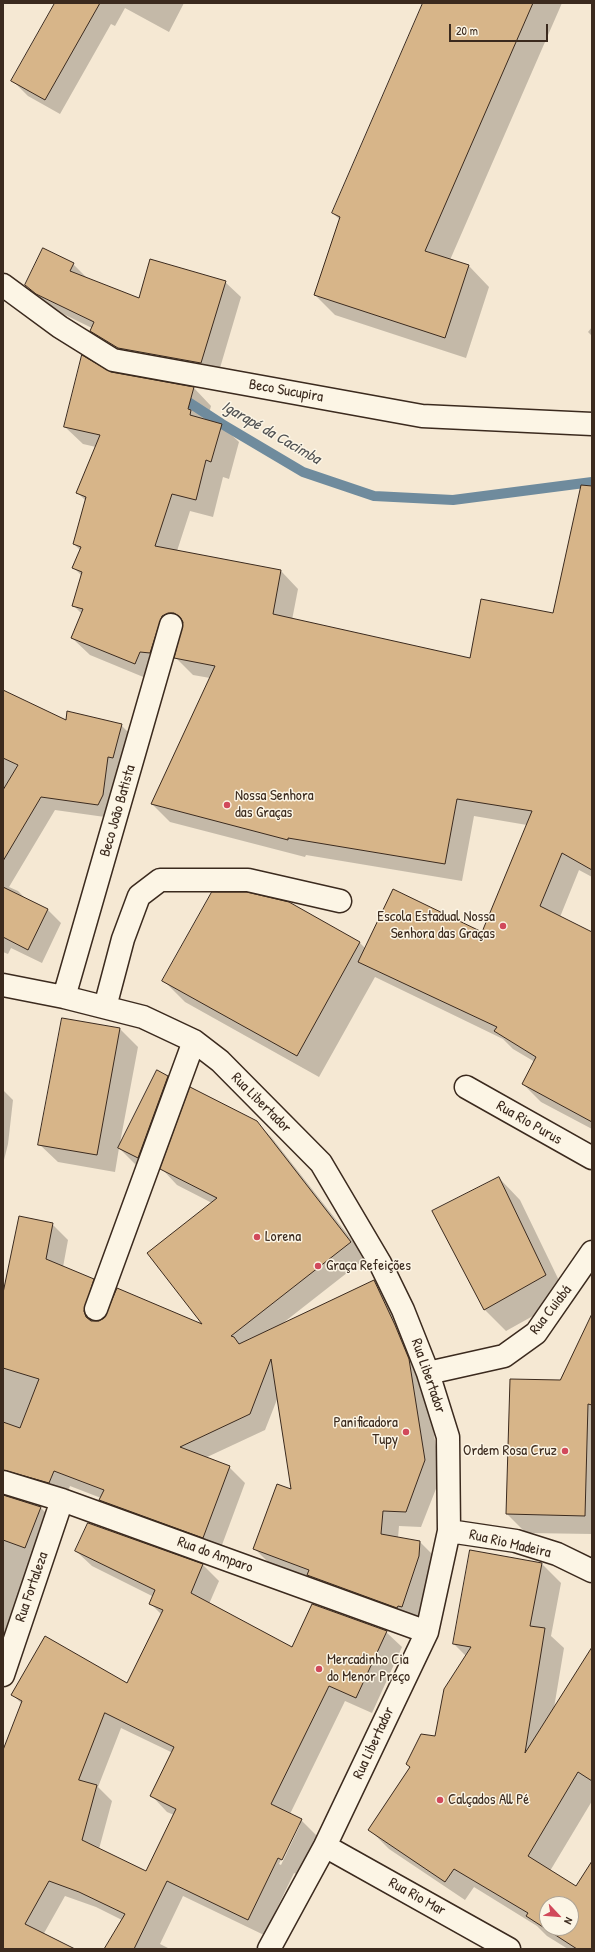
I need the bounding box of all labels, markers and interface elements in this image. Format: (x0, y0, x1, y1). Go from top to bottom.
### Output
scale bar (451, 16, 550, 42)
text: 20 m (456, 22, 478, 39)
street label: Beco Sucupira (247, 376, 325, 406)
water label: Igarapé da Cacimba (218, 397, 324, 469)
street label: Beco João Batista (96, 763, 140, 859)
place label: Nossa Senhora das Graças (235, 787, 314, 822)
marker: Nossa Senhora das Graças (222, 800, 232, 810)
place label: Escola Estadual Nossa Senhora das Graças (377, 908, 495, 943)
marker: Escola Estadual Nossa Senhora das Graças (498, 921, 508, 931)
street label: Rua Libertador (227, 1069, 295, 1137)
street label: Rua Rio Purus (493, 1097, 565, 1149)
place label: Lorena (265, 1228, 301, 1246)
marker: Lorena (252, 1232, 262, 1242)
place label: Graça Refeições (326, 1257, 411, 1275)
marker: Graça Refeições (313, 1261, 323, 1271)
street label: Rua Cuiabá (526, 1282, 576, 1338)
street label: Rua Libertador (407, 1336, 449, 1416)
place label: Panificadora Tupy (334, 1414, 398, 1449)
marker: Panificadora Tupy (401, 1427, 411, 1437)
place label: Ordem Rosa Cruz (463, 1442, 557, 1460)
marker: Ordem Rosa Cruz (560, 1446, 570, 1456)
street label: Rua Rio Madeira (467, 1526, 553, 1562)
street label: Rua do Amparo (175, 1533, 255, 1577)
street label: Rua Fortaleza (12, 1550, 52, 1624)
place label: Mercadinho Cia do Menor Preço (327, 1651, 410, 1686)
marker: Mercadinho Cia do Menor Preço (314, 1664, 324, 1674)
street label: Rua Libertador (349, 1704, 399, 1782)
place label: Calçados All Pé (448, 1791, 529, 1809)
marker: Calçados All Pé (435, 1795, 445, 1805)
street label: Rua Rio Mar (385, 1874, 449, 1920)
north arrow (539, 1896, 579, 1936)
text: N (561, 1915, 576, 1927)

